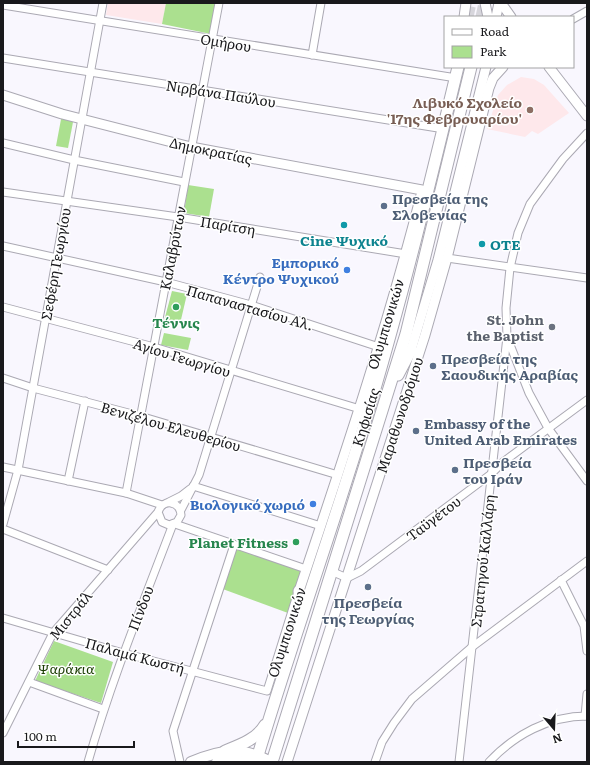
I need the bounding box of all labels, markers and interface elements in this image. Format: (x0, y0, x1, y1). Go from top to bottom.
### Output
legend (444, 16, 574, 68)
text: Road (480, 22, 510, 40)
street label: Ομήρου (199, 28, 253, 56)
text: Park (480, 42, 507, 60)
street label: Νιρβάνα Παύλου (165, 74, 277, 112)
place label: Λιβυκό Σχολείο '17ης Φεβρουαρίου' (387, 92, 522, 128)
marker: Λιβυκό Σχολείο '17ης Φεβρουαρίου' (525, 105, 535, 115)
street label: Δημοκρατίας (168, 132, 254, 168)
place label: Πρεσβεία της Σλοβενίας (392, 188, 488, 224)
marker: Πρεσβεία της Σλοβενίας (379, 201, 389, 211)
street label: Καλαβρύτων (154, 204, 190, 292)
street label: Σεφέρη Γεωργίου (35, 206, 75, 322)
street label: Παρίτση (199, 211, 257, 239)
marker: Cine Ψυχικό (339, 220, 349, 230)
place label: Cine Ψυχικό (300, 230, 388, 250)
place label: ΟΤΕ (490, 234, 521, 254)
marker: ΟΤΕ (477, 239, 487, 249)
place label: Εμπορικό Κέντρο Ψυχικού (223, 252, 339, 288)
marker: Εμπορικό Κέντρο Ψυχικού (342, 265, 352, 275)
street label: Ολυμπιονικών (362, 276, 408, 372)
street label: Παπαναστασίου Αλ. (184, 279, 316, 335)
marker: Τέννις (171, 302, 181, 312)
place label: St. John the Baptist (467, 309, 545, 345)
place label: Τέννις (152, 312, 200, 332)
marker: St. John the Baptist (547, 322, 557, 332)
street label: Αγίου Γεωργίου (131, 333, 233, 381)
place label: Πρεσβεία της Σαουδικής Αραβίας (441, 348, 579, 384)
street label: Μαραθωνοδρόμου (371, 354, 427, 476)
marker: Πρεσβεία της Σαουδικής Αραβίας (428, 361, 438, 371)
street label: Κηφισίας (347, 385, 383, 449)
street label: Βενιζέλου Ελευθερίου (99, 396, 243, 456)
place label: Embassy of the United Arab Emirates (424, 413, 577, 449)
marker: Embassy of the United Arab Emirates (411, 426, 421, 436)
place label: Πρεσβεία του Ιράν (463, 452, 532, 488)
marker: Πρεσβεία του Ιράν (450, 465, 460, 475)
street label: Ταϋγέτου (402, 491, 464, 545)
place label: Βιολογικό χωριό (190, 494, 305, 514)
street label: Στρατηγού Καλλάρη (465, 494, 499, 628)
marker: Βιολογικό χωριό (308, 499, 318, 509)
place label: Planet Fitness (188, 532, 288, 552)
marker: Planet Fitness (291, 537, 301, 547)
marker: Πρεσβεία της Γεωργίας (363, 582, 373, 592)
street label: Πίνδου (122, 583, 158, 633)
street label: Ολυμπιονικών (262, 584, 310, 680)
street label: Μιστράλ (44, 586, 97, 644)
place label: Πρεσβεία της Γεωργίας (322, 592, 415, 628)
street label: Παλαμά Κωστή (83, 632, 187, 678)
park label: Ψαράκια (37, 658, 95, 678)
north arrow (534, 709, 574, 749)
scale bar (18, 723, 134, 749)
text: 100 m (24, 727, 57, 745)
text: N (551, 730, 565, 748)

